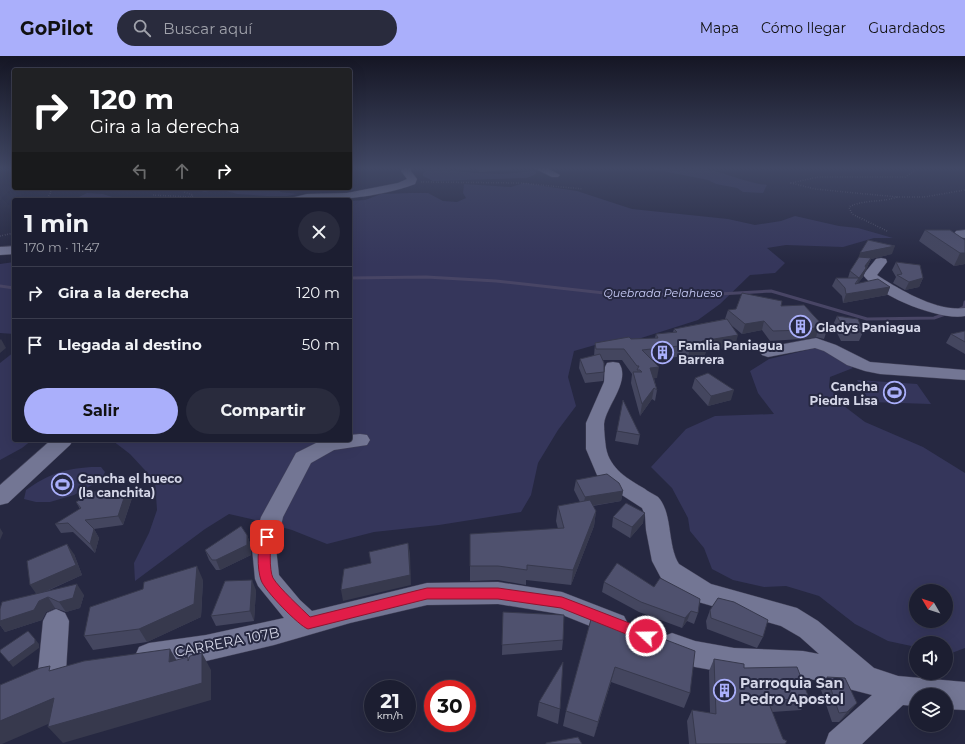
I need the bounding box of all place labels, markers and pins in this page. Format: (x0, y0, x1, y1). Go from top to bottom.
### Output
building icon: Gladys Paniagua (788, 314, 814, 340)
place label: Gladys Paniagua (816, 320, 921, 335)
place label: Famlia Paniagua Barrera (678, 338, 783, 367)
building icon: Famlia Paniagua Barrera (649, 339, 675, 365)
place label: Cancha Piedra Lisa (810, 379, 878, 408)
sports icon: Cancha Piedra Lisa (881, 380, 907, 406)
place label: Cancha el hueco (la canchita) (78, 471, 182, 500)
sports icon: Cancha el hueco (la canchita) (49, 472, 75, 498)
pin (250, 520, 284, 554)
place label: Parroquia San Pedro Apostol (740, 674, 844, 708)
building icon: Parroquia San Pedro Apostol (711, 678, 737, 704)

